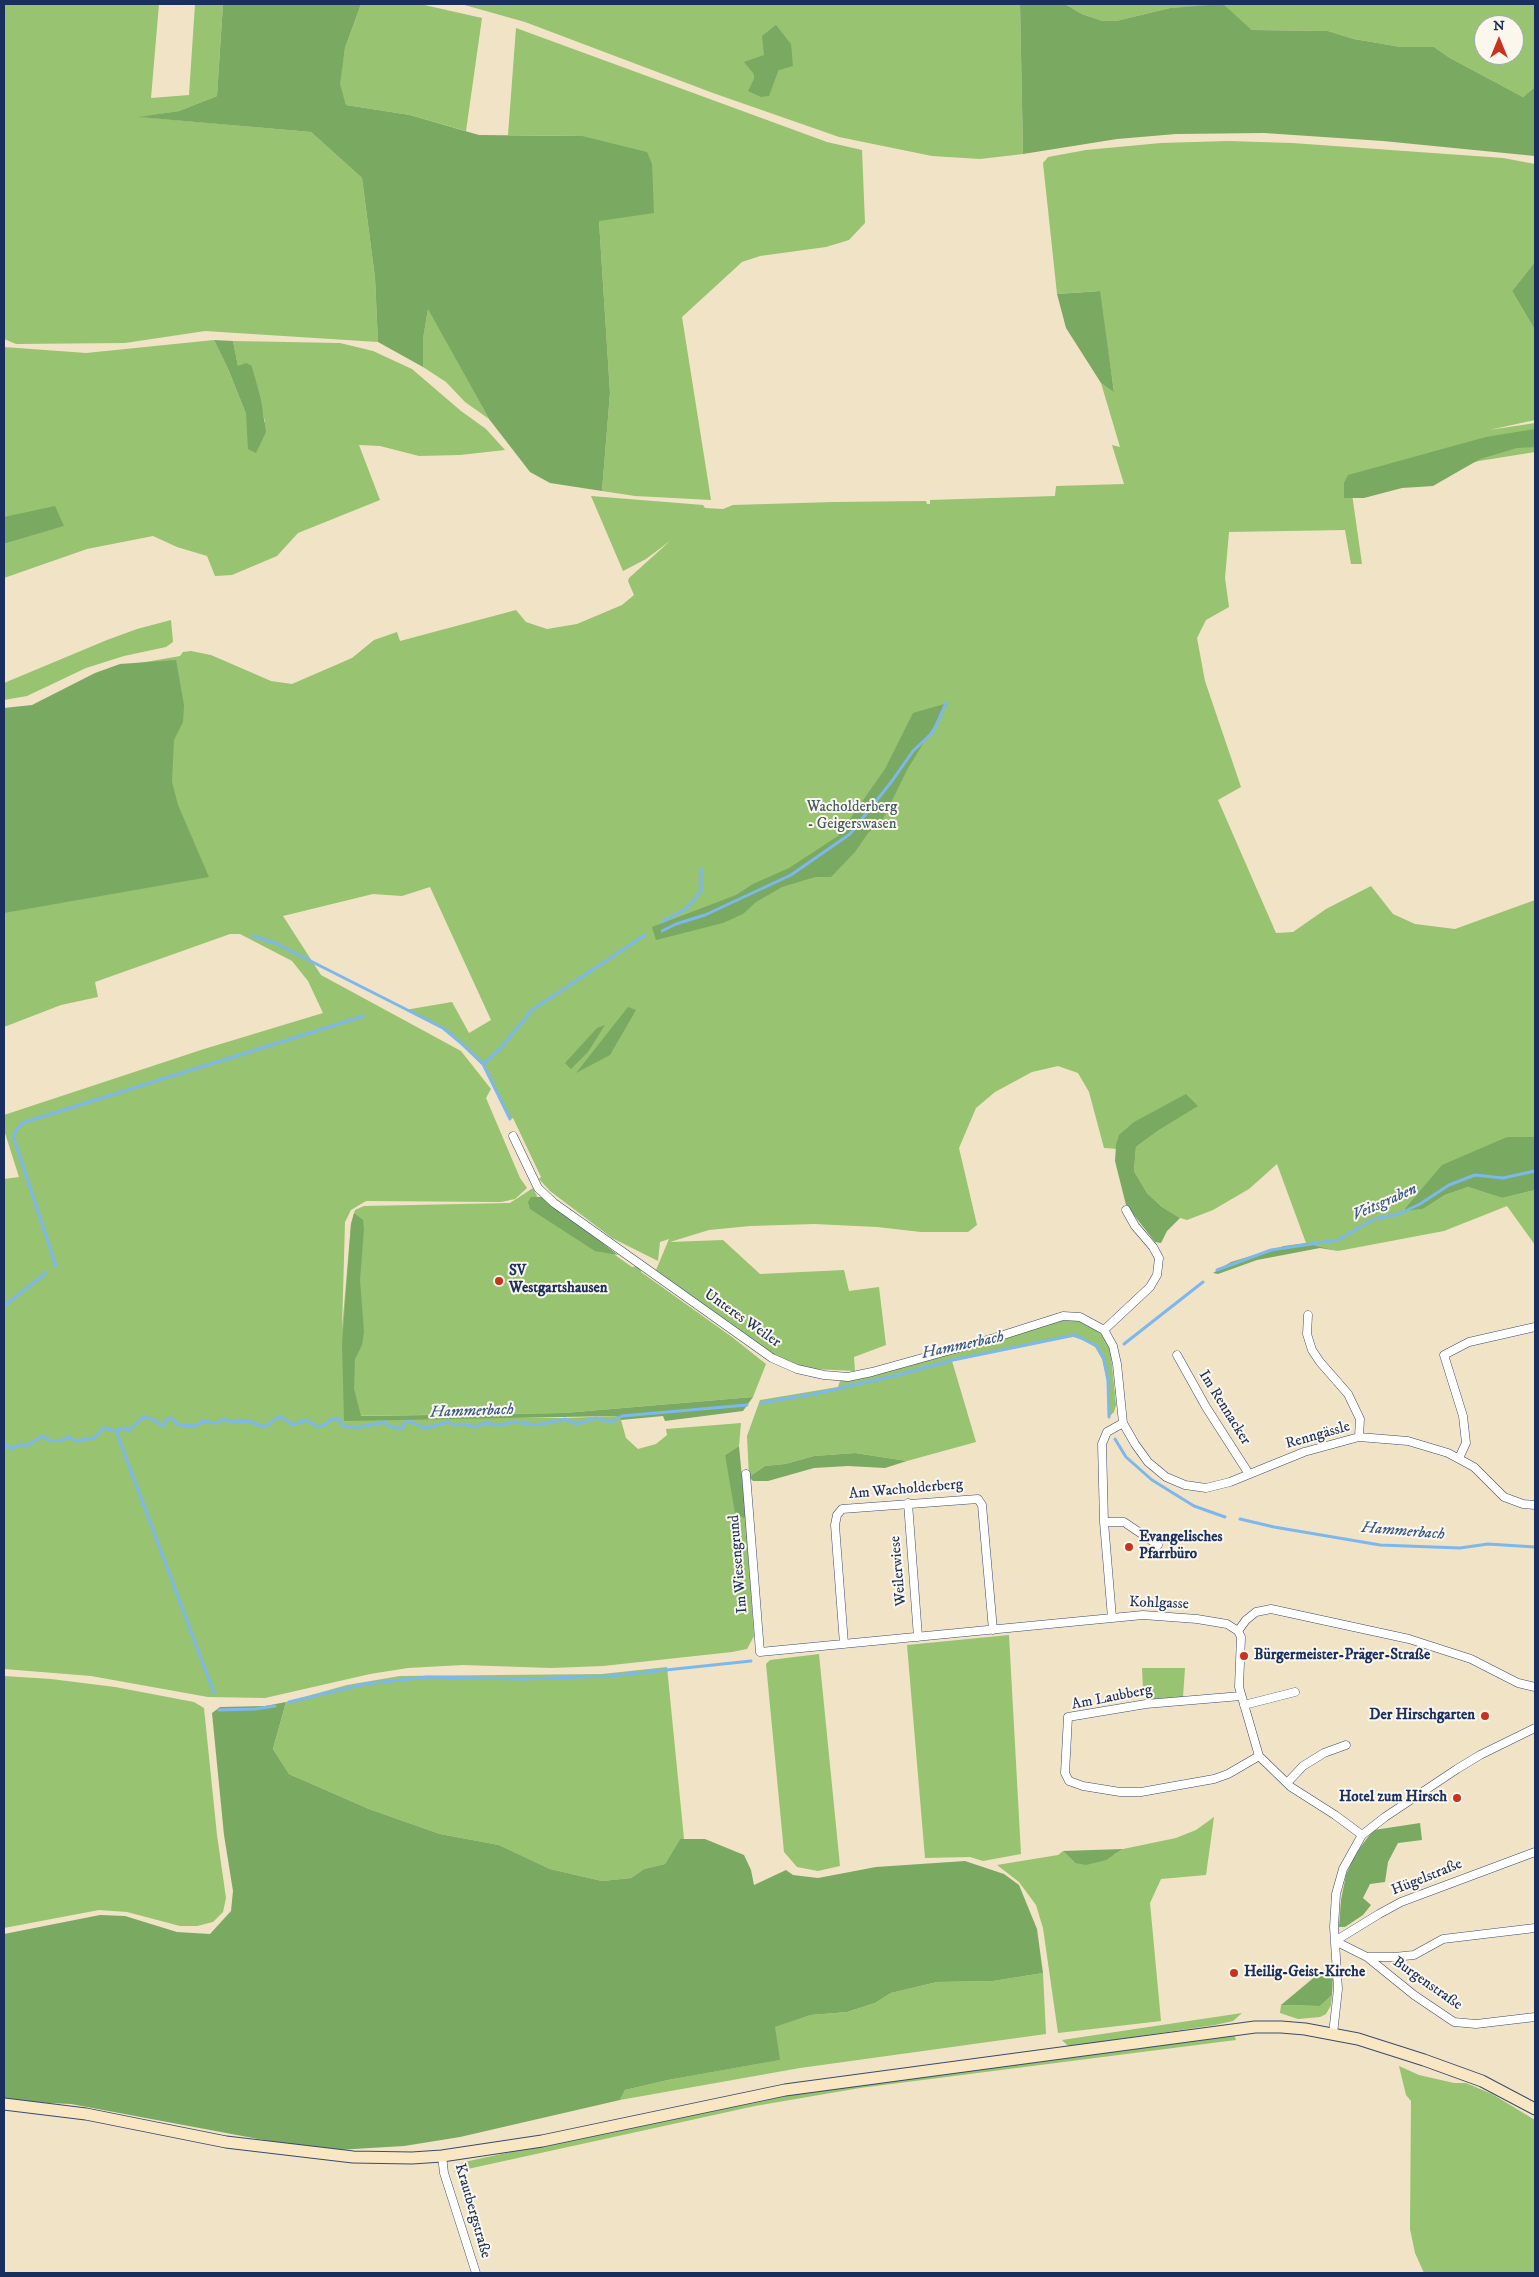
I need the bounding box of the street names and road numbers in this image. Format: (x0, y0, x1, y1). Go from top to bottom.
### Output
street label: Unteres Weiler (700, 1286, 784, 1352)
street label: Im Rennacker (1194, 1367, 1254, 1449)
street label: Renngässle (1284, 1418, 1352, 1454)
street label: Am Wacholderberg (848, 1476, 964, 1504)
street label: Im Wiesengrund (726, 1514, 752, 1614)
street label: Weilerwiese (887, 1535, 911, 1607)
street label: Kohlgasse (1129, 1594, 1189, 1614)
street label: Am Laubberg (1070, 1681, 1154, 1715)
street label: Hügelstraße (1389, 1856, 1465, 1900)
street label: Burgenstraße (1389, 1953, 1465, 2015)
street label: Krautbergstraße (450, 2162, 494, 2260)

